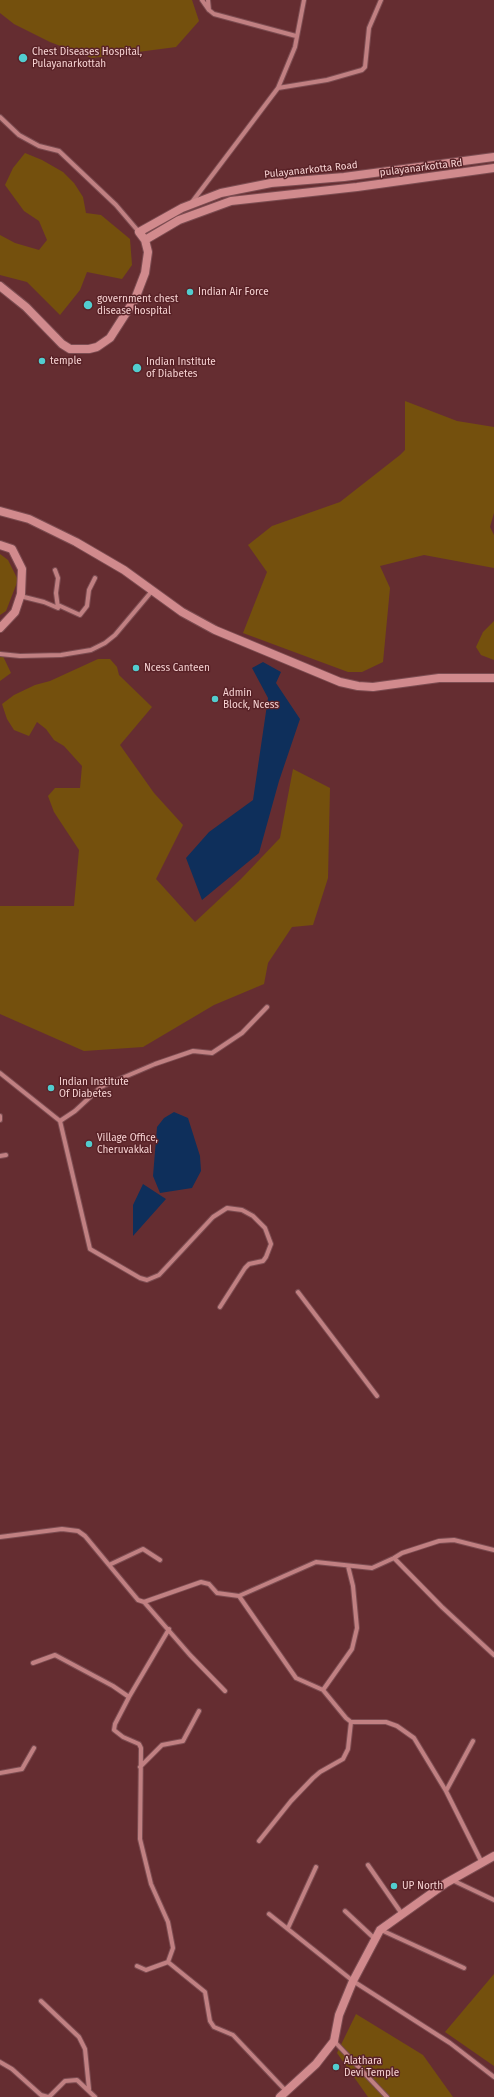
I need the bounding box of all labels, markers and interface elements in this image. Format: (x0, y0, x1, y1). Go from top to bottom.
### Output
place label: Chest Diseases Hospital, Pulayanarkottah (32, 46, 142, 70)
marker: Chest Diseases Hospital, Pulayanarkottah (17, 52, 29, 64)
street label: pulayanarkotta Rd (379, 157, 463, 179)
street label: Pulayanarkotta Road (264, 159, 358, 181)
place label: Indian Air Force (198, 286, 269, 298)
marker: Indian Air Force (185, 287, 195, 297)
place label: government chest disease hospital (97, 293, 178, 316)
marker: government chest disease hospital (82, 299, 94, 311)
place label: temple (50, 355, 82, 367)
marker: temple (37, 356, 47, 366)
place label: Indian Institute of Diabetes (146, 356, 216, 380)
marker: Indian Institute of Diabetes (131, 362, 143, 374)
place label: Ncess Canteen (144, 662, 210, 674)
marker: Ncess Canteen (131, 663, 141, 673)
place label: Admin Block, Ncess (223, 687, 279, 710)
marker: Admin Block, Ncess (210, 694, 220, 704)
place label: Indian Institute Of Diabetes (59, 1076, 129, 1100)
marker: Indian Institute Of Diabetes (46, 1083, 56, 1093)
place label: Village Office, Cheruvakkal (97, 1132, 158, 1156)
marker: Village Office, Cheruvakkal (84, 1139, 94, 1149)
place label: UP North (402, 1880, 443, 1892)
marker: UP North (389, 1881, 399, 1891)
place label: Alathara Devi Temple (344, 2055, 399, 2078)
marker: Alathara Devi Temple (331, 2062, 341, 2072)

